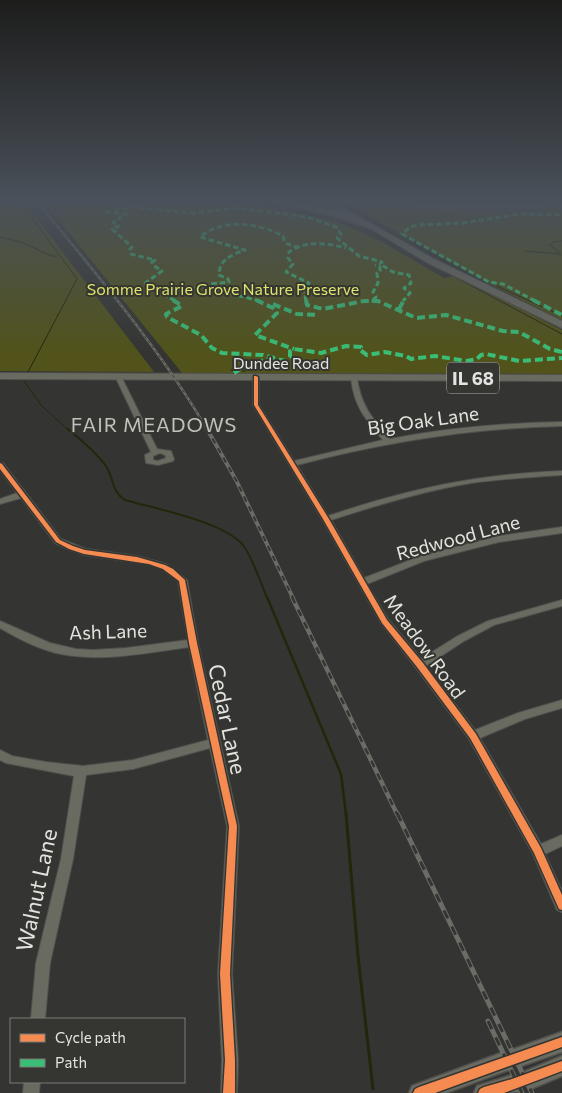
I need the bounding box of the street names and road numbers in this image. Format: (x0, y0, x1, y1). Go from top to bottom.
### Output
street label: Dundee Road (233, 353, 329, 372)
road number: IL 68 (447, 362, 499, 393)
street label: Big Oak Lane (366, 401, 480, 439)
street label: Redwood Lane (394, 509, 522, 565)
street label: Meadow Road (379, 589, 471, 703)
street label: Ash Lane (69, 618, 147, 644)
street label: Cedar Lane (203, 661, 253, 777)
street label: Walnut Lane (10, 826, 62, 954)

